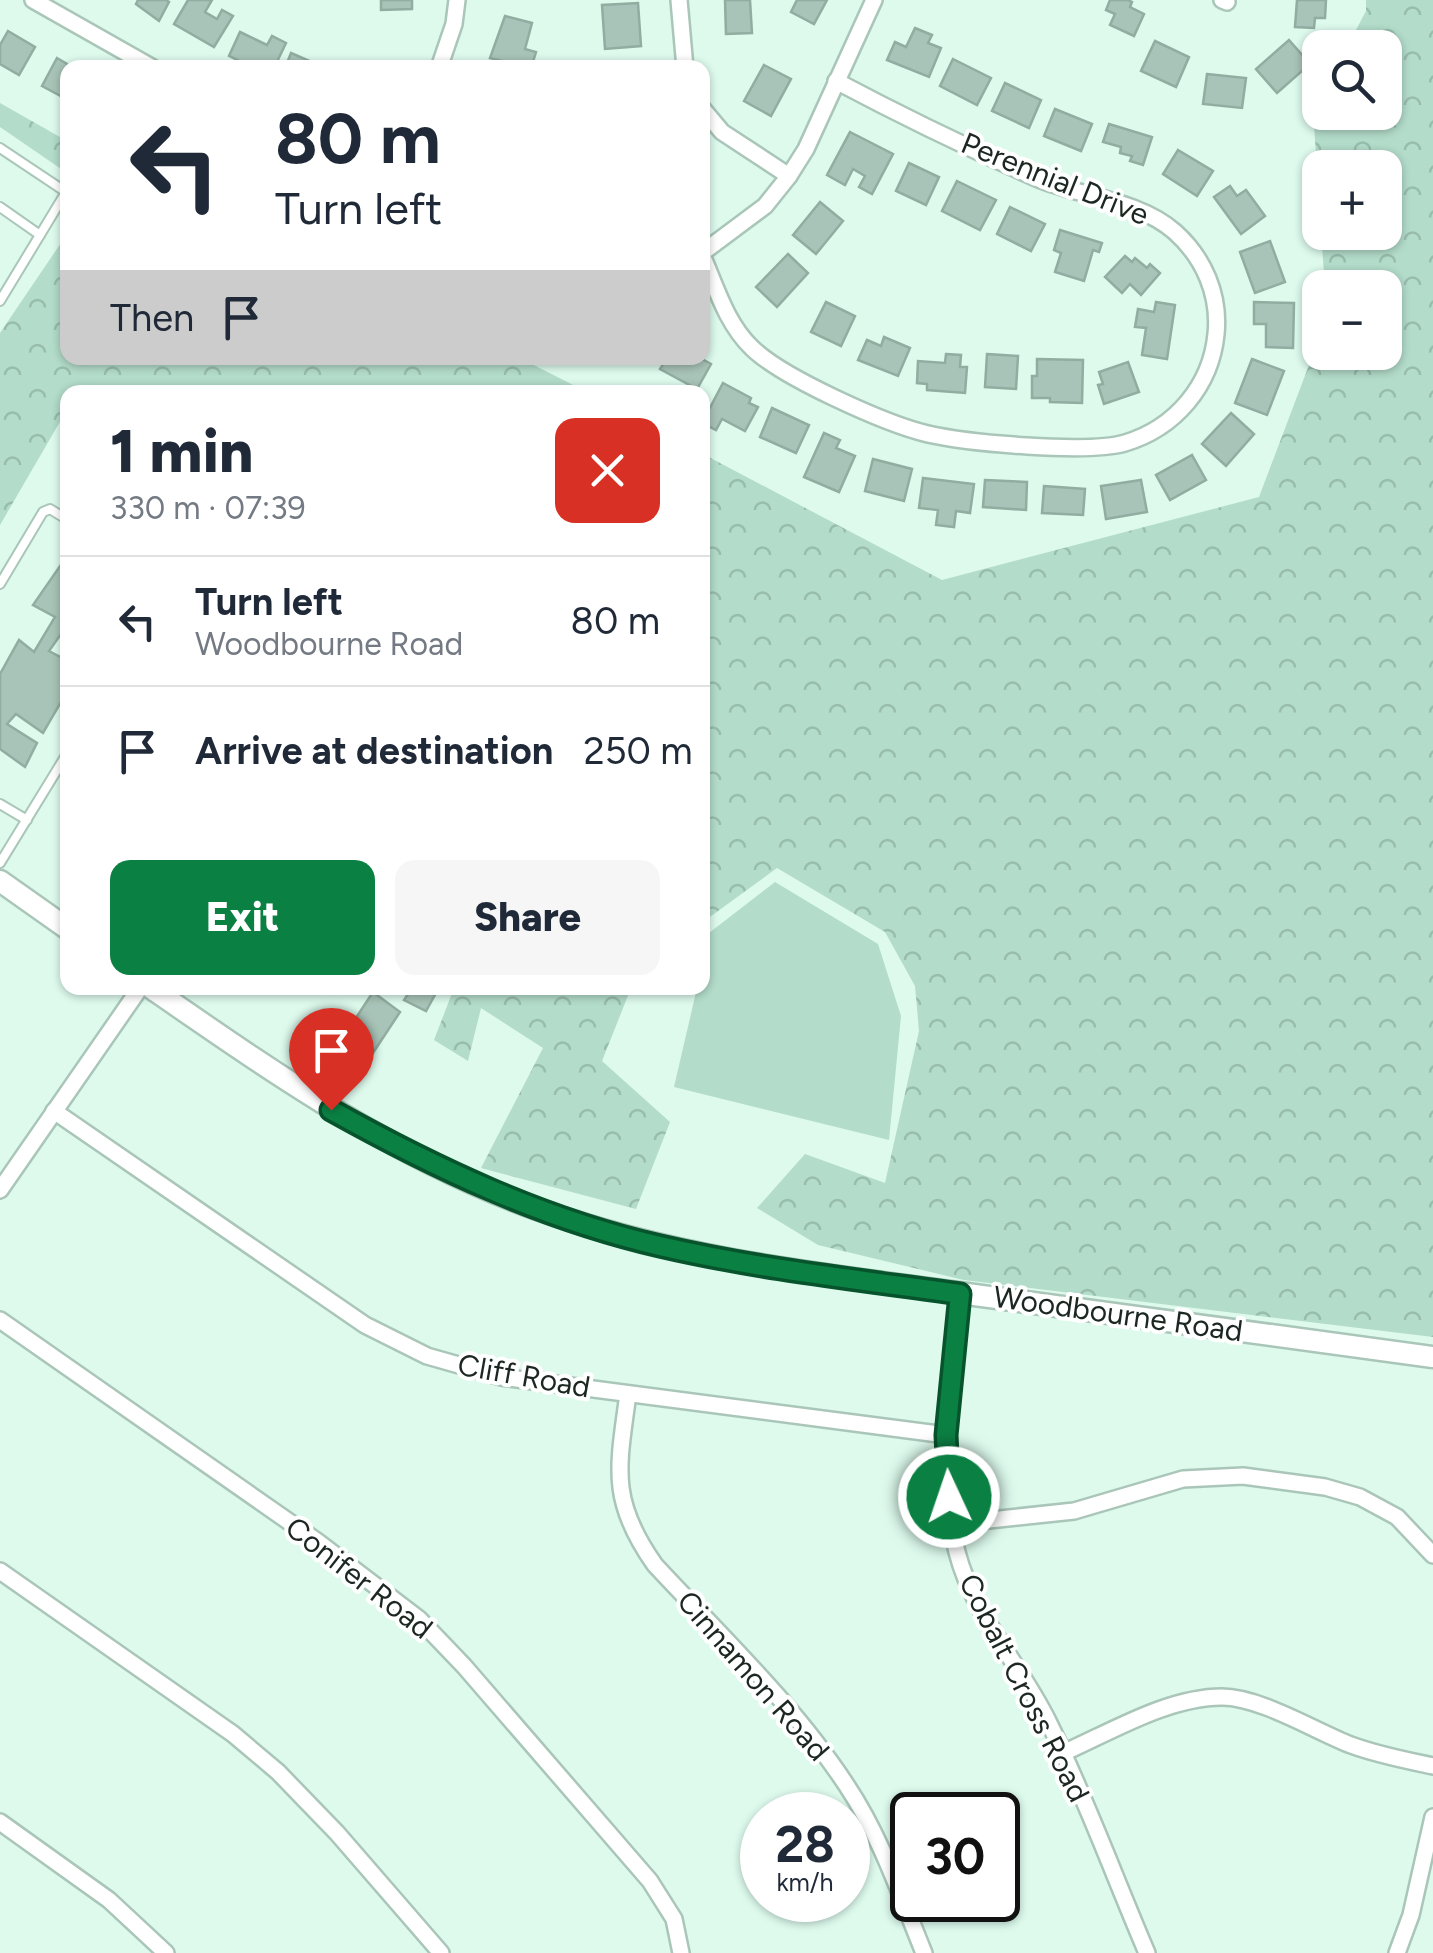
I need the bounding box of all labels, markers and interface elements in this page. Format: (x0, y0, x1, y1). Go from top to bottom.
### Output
map controls (1302, 30, 1402, 370)
button: search (1302, 30, 1402, 130)
text: 80 m (275, 96, 441, 181)
icon: left (110, 100, 240, 230)
street label: Perennial Drive (956, 124, 1154, 233)
button: + (1302, 150, 1402, 250)
text: Turn left (275, 181, 442, 235)
button: − (1302, 270, 1402, 370)
icon: arrive (214, 290, 269, 345)
text: Then (110, 295, 194, 341)
text: 1 min (110, 415, 253, 487)
button: close (555, 418, 660, 523)
text: 330 m · 07:39 (110, 489, 306, 527)
text: Turn left (195, 579, 343, 625)
icon: left (110, 594, 165, 649)
text: 80 m (571, 598, 660, 644)
text: Woodbourne Road (195, 625, 463, 663)
icon: arrive (110, 724, 165, 779)
text: Arrive at destination (195, 728, 553, 774)
text: 250 m (583, 728, 693, 774)
button: Exit (110, 860, 375, 975)
button: Share (395, 860, 660, 975)
pin (289, 1008, 374, 1111)
icon: arrive (304, 1023, 359, 1078)
street label: Woodbourne Road (991, 1278, 1245, 1349)
street label: Cliff Road (455, 1346, 593, 1405)
position arrow (897, 1445, 1001, 1549)
street label: Conifer Road (278, 1509, 440, 1647)
street label: Cobalt Cross Road (951, 1568, 1098, 1808)
street label: Cinnamon Road (669, 1583, 837, 1768)
speed limit sign: 30 (890, 1792, 1020, 1922)
text: 28 (775, 1814, 835, 1875)
text: km/h (776, 1867, 834, 1897)

